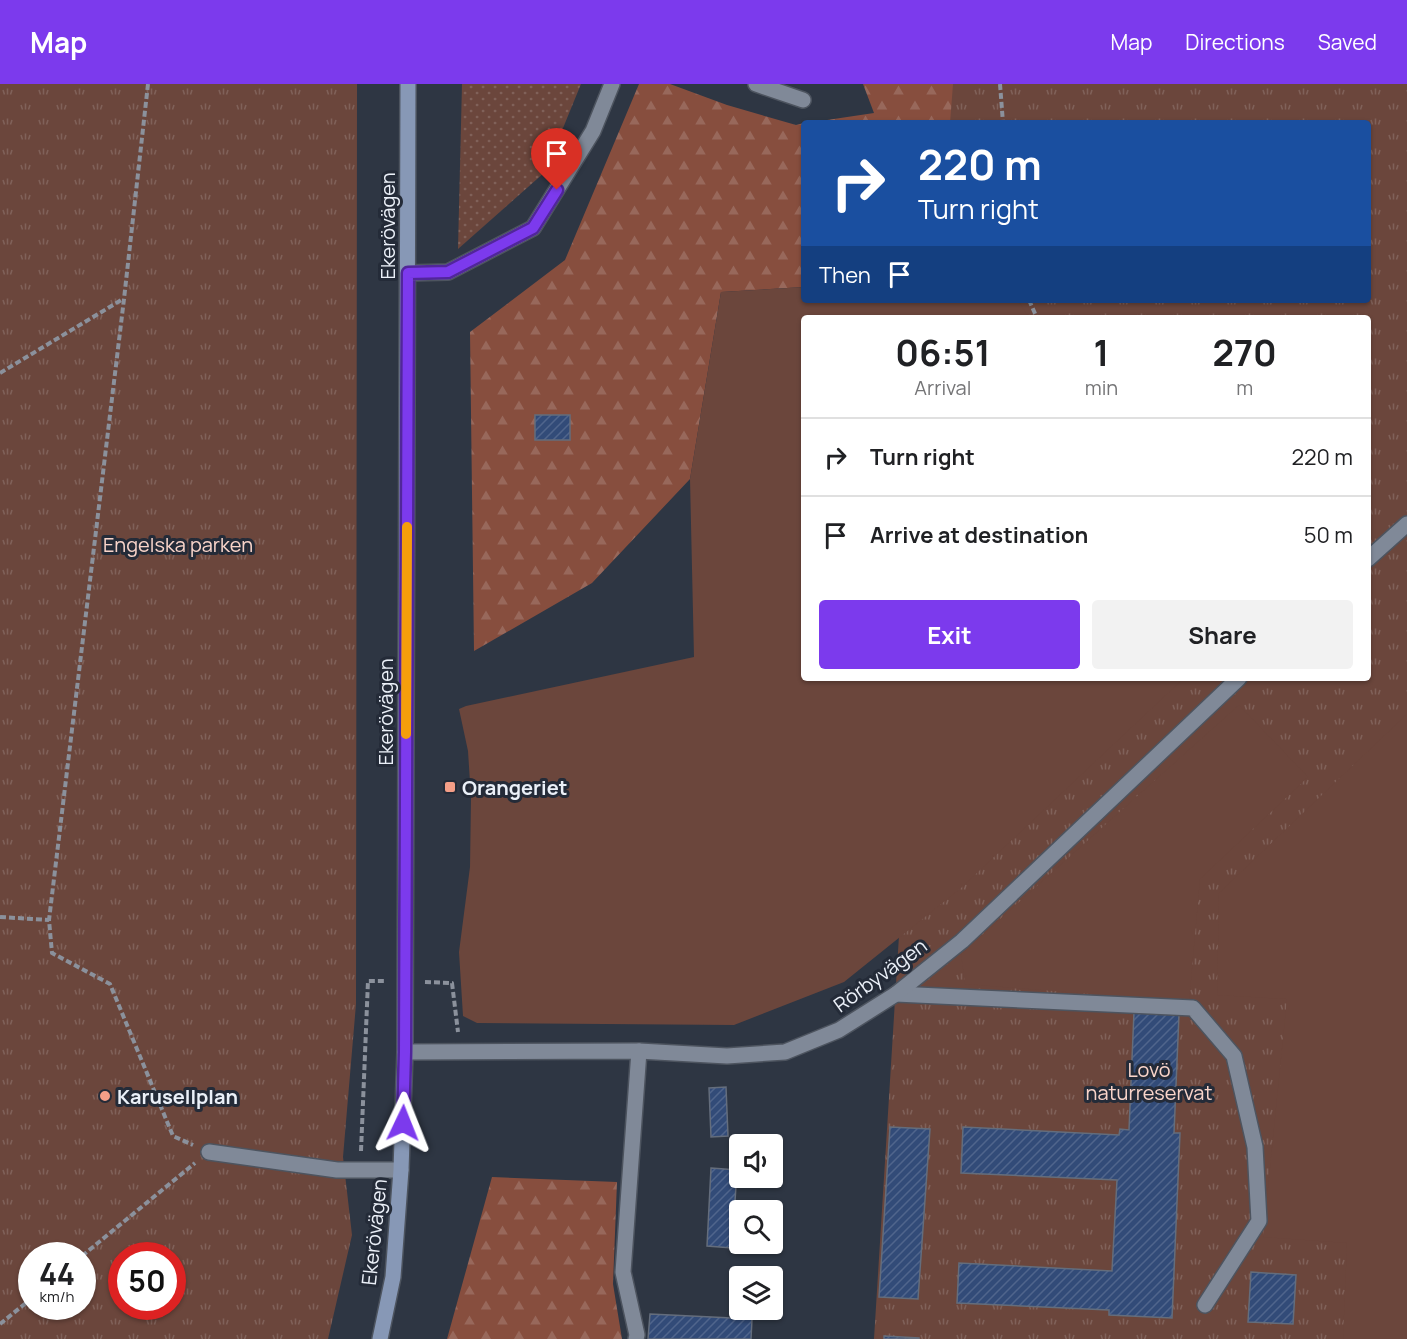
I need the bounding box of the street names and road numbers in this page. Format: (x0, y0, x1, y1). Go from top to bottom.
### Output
street label: Ekerövägen (374, 172, 401, 280)
street label: Ekerövägen (372, 658, 399, 766)
street label: Rörbyvägen (828, 932, 932, 1018)
street label: Ekerövägen (355, 1177, 393, 1287)

